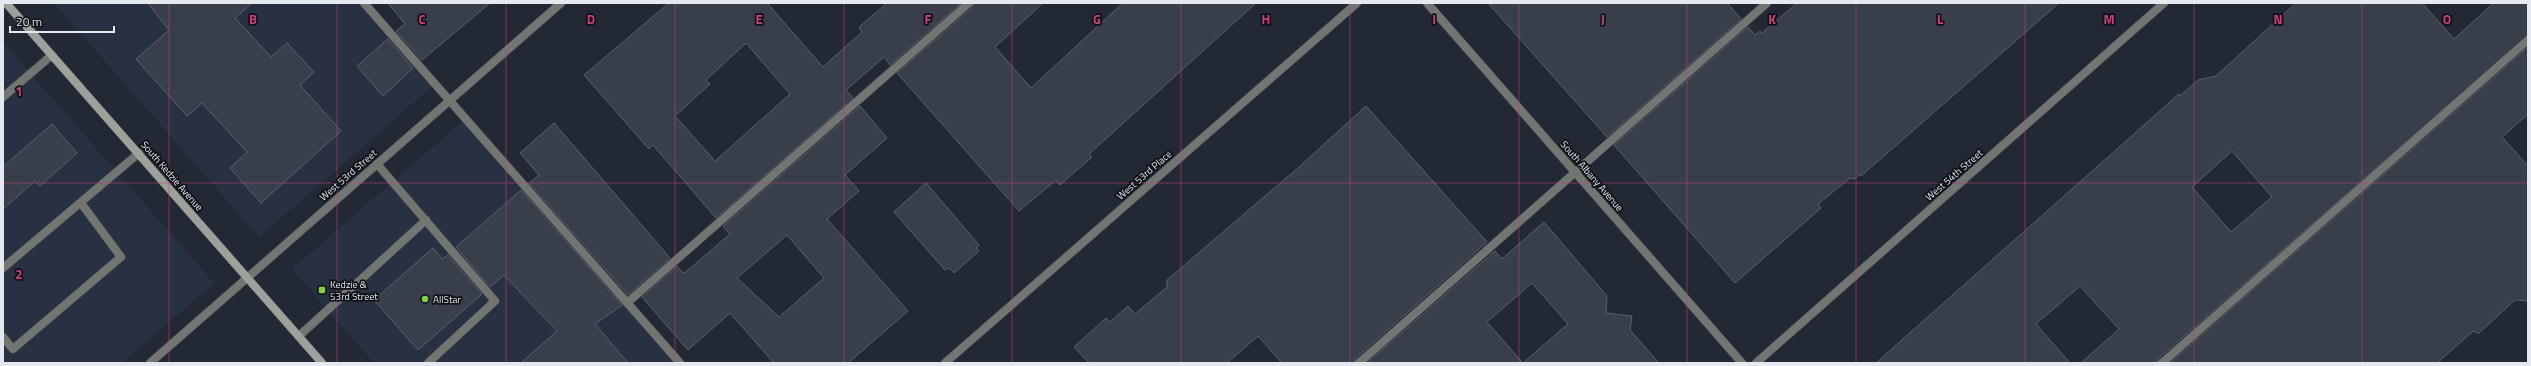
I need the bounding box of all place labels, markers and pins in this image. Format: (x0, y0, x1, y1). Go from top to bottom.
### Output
place label: Kedzie & 53rd Street (330, 277, 378, 304)
marker: Kedzie & 53rd Street (317, 285, 327, 295)
place label: AllStar (433, 292, 461, 307)
marker: AllStar (420, 294, 430, 304)

